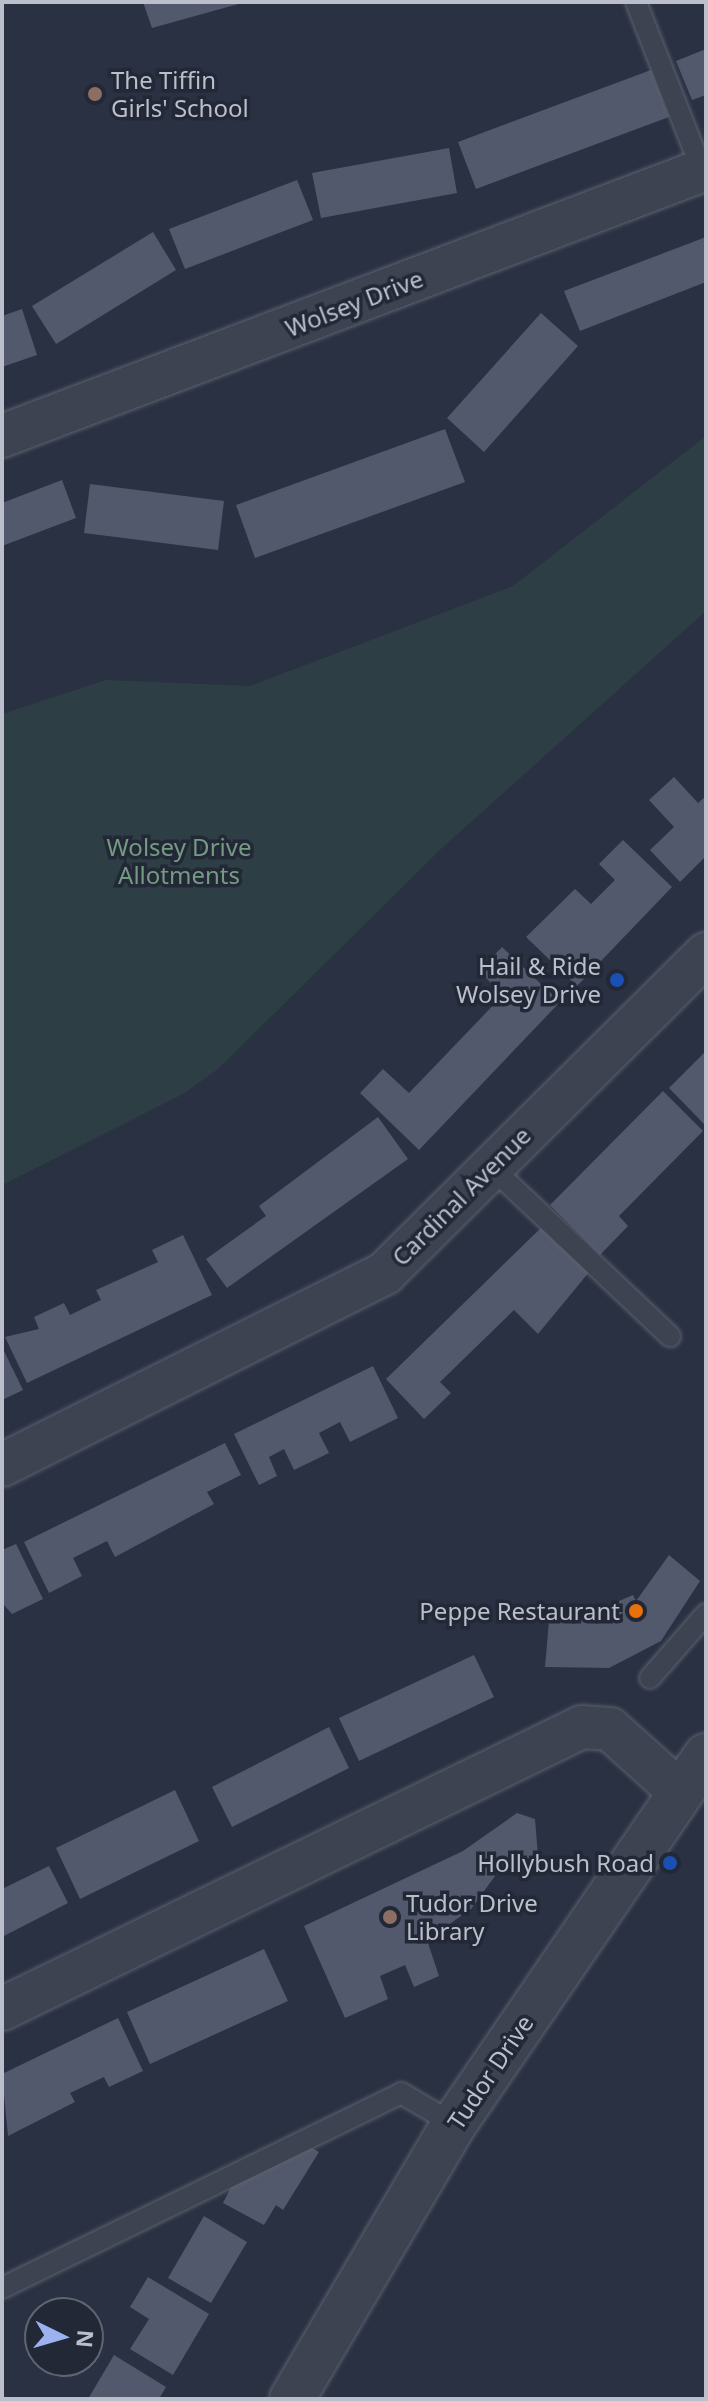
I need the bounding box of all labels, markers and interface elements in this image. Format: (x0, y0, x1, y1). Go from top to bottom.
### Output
place label: The Tiffin Girls' School (111, 66, 249, 122)
marker: The Tiffin Girls' School (86, 85, 104, 103)
street label: Wolsey Drive (281, 264, 427, 342)
park label: Wolsey Drive Allotments (107, 833, 251, 889)
place label: Hail & Ride Wolsey Drive (456, 952, 601, 1008)
marker: Hail & Ride Wolsey Drive (608, 971, 626, 989)
street label: Cardinal Avenue (386, 1121, 536, 1271)
place label: Peppe Restaurant (419, 1597, 620, 1625)
marker: Peppe Restaurant (627, 1602, 645, 1620)
place label: Hollybush Road (477, 1849, 654, 1877)
marker: Hollybush Road (661, 1854, 679, 1872)
place label: Tudor Drive Library (406, 1889, 538, 1945)
marker: Tudor Drive Library (381, 1908, 399, 1926)
street label: Tudor Drive (441, 2009, 539, 2135)
north arrow (24, 2297, 104, 2377)
text: N (70, 2329, 102, 2349)

